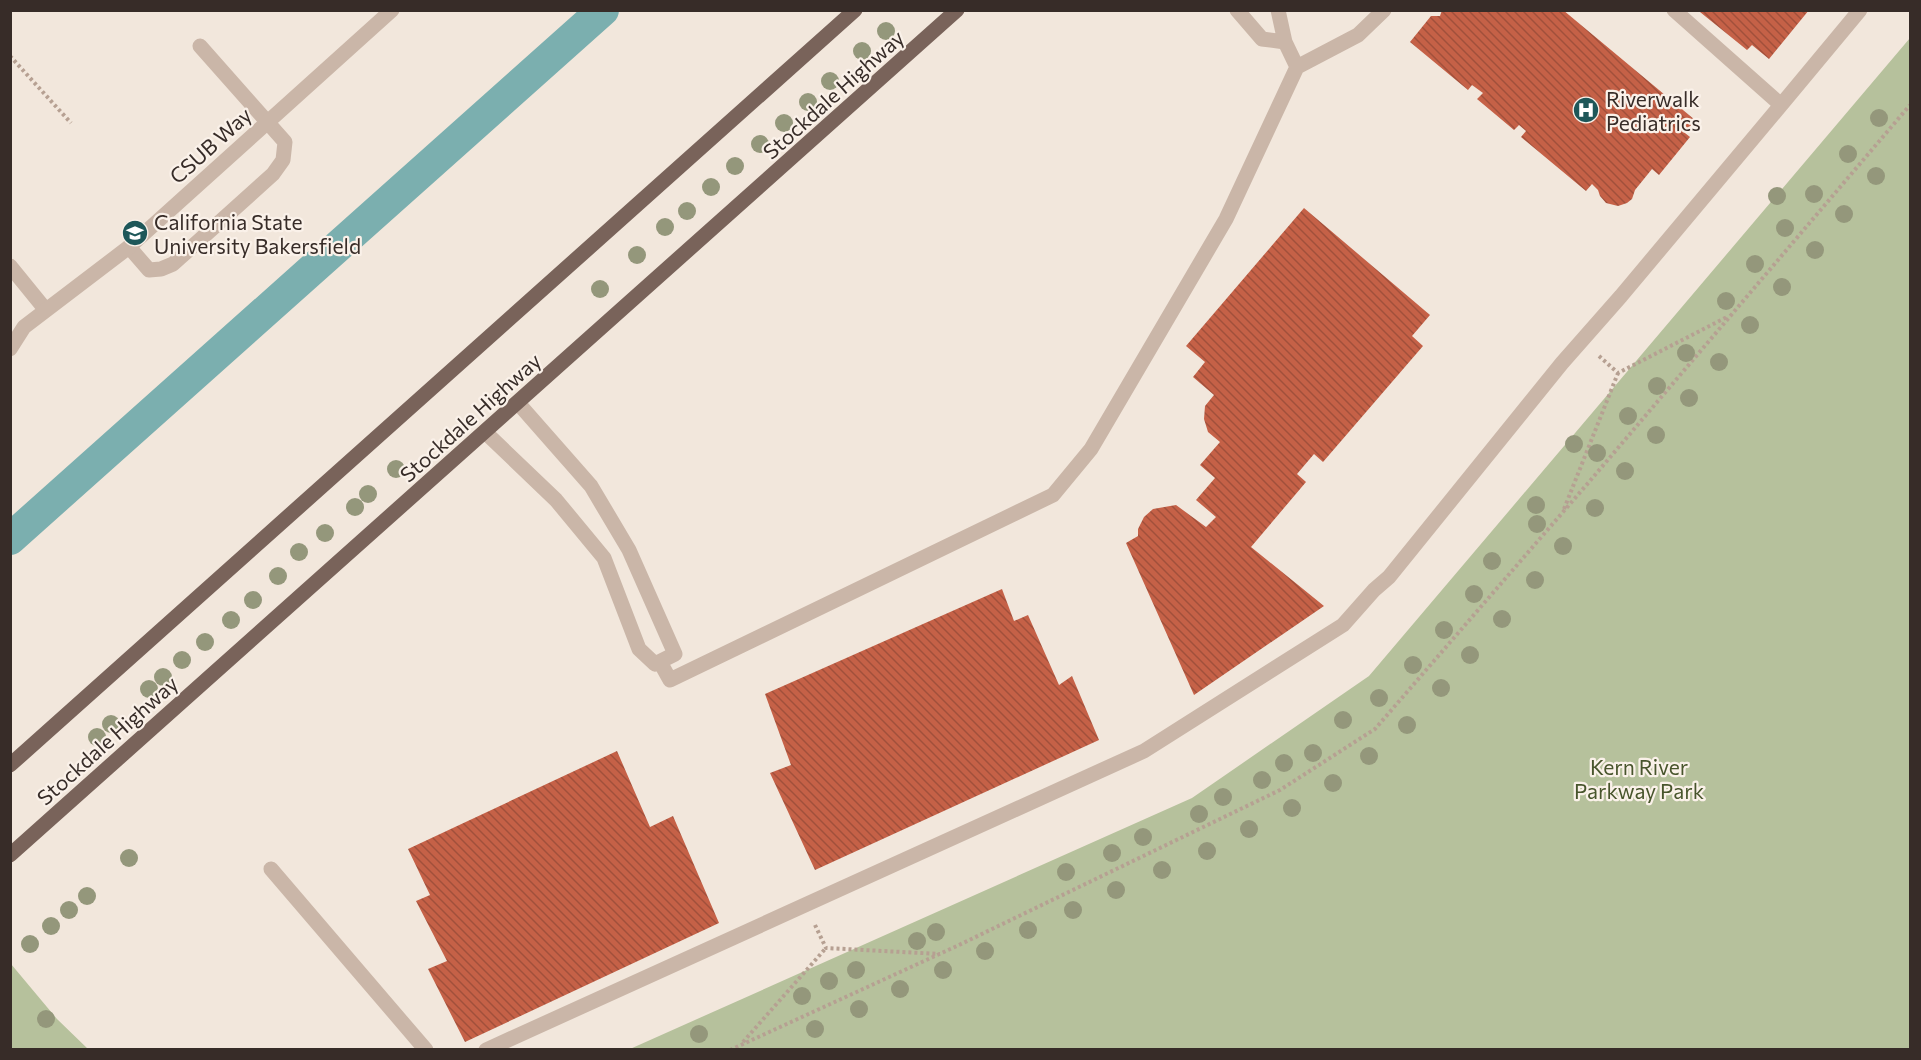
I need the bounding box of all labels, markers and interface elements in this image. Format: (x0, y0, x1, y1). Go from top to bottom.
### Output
street label: Stockdale Highway (758, 24, 909, 164)
place label: Riverwalk Pediatrics (1606, 86, 1701, 135)
hospital icon: Riverwalk Pediatrics (1571, 95, 1601, 125)
street label: CSUB Way (164, 102, 256, 188)
place label: California State University Bakersfield (154, 209, 361, 258)
school or university icon: California State University Bakersfield (120, 218, 150, 248)
street label: Stockdale Highway (395, 347, 546, 487)
street label: Stockdale Highway (32, 670, 183, 810)
park label: Kern River Parkway Park (1574, 754, 1704, 803)

